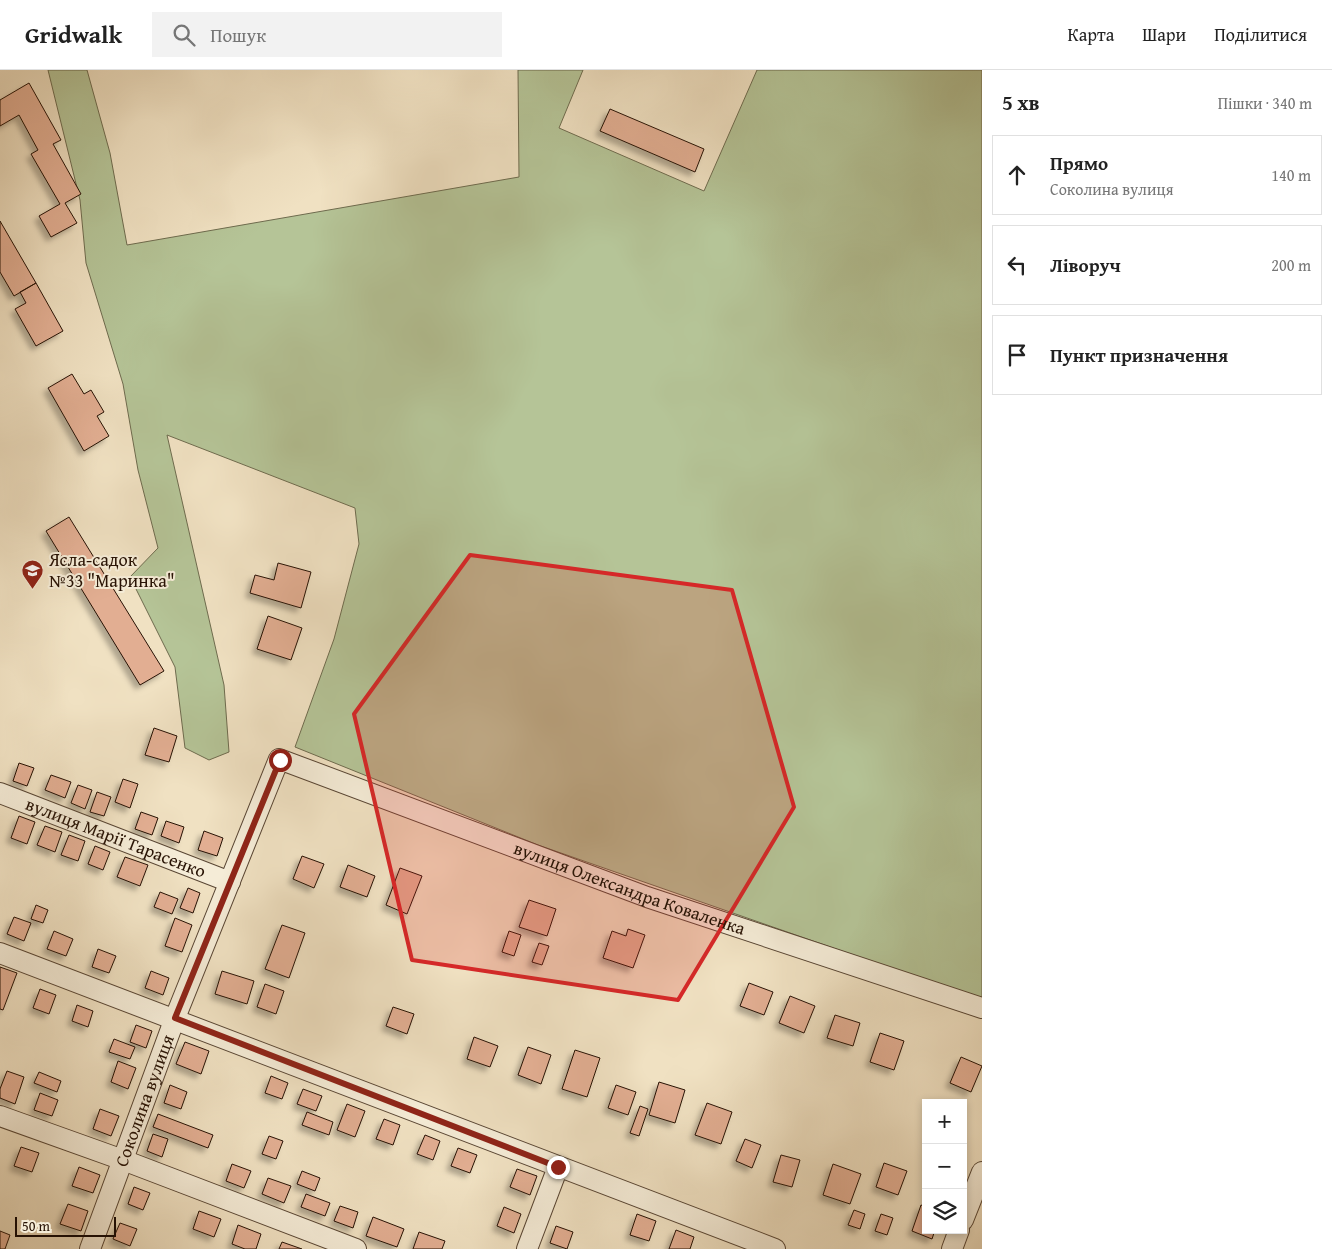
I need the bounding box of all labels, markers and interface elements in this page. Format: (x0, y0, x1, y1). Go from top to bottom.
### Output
search box (152, 12, 502, 57)
text: Gridwalk (25, 17, 122, 52)
icon: search (170, 21, 198, 49)
text: Пошук (210, 21, 266, 49)
text: Карта (1068, 21, 1114, 48)
text: Шари (1142, 21, 1186, 48)
text: Поділитися (1214, 21, 1307, 48)
text: 5 хв (1002, 87, 1040, 118)
text: Пішки · 340 m (1218, 91, 1312, 115)
text: Прямо (1050, 149, 1108, 177)
icon: ahead (1003, 161, 1031, 189)
text: 140 m (1271, 163, 1311, 187)
text: Соколина вулиця (1050, 177, 1174, 201)
icon: left (1003, 251, 1031, 279)
text: Ліворуч (1050, 251, 1121, 279)
text: 200 m (1271, 253, 1311, 277)
icon: arrive (1003, 341, 1031, 369)
text: Пункт призначення (1050, 341, 1228, 369)
place label: Ясла-садок №33 "Маринка" (48, 546, 175, 594)
school or university icon: Ясла-садок №33 "Маринка" (21, 558, 45, 589)
route start (269, 749, 292, 772)
street label: вулиця Марії Тарасенко (22, 790, 210, 884)
street label: вулиця Олександра Коваленка (510, 834, 749, 942)
street label: Соколина вулиця (107, 1031, 181, 1171)
map controls (922, 1099, 967, 1234)
button: + (922, 1099, 967, 1144)
button: − (922, 1144, 967, 1189)
route end (547, 1156, 570, 1179)
button: layers (922, 1189, 967, 1234)
scale bar (15, 1214, 116, 1237)
text: 50 m (22, 1216, 50, 1236)

